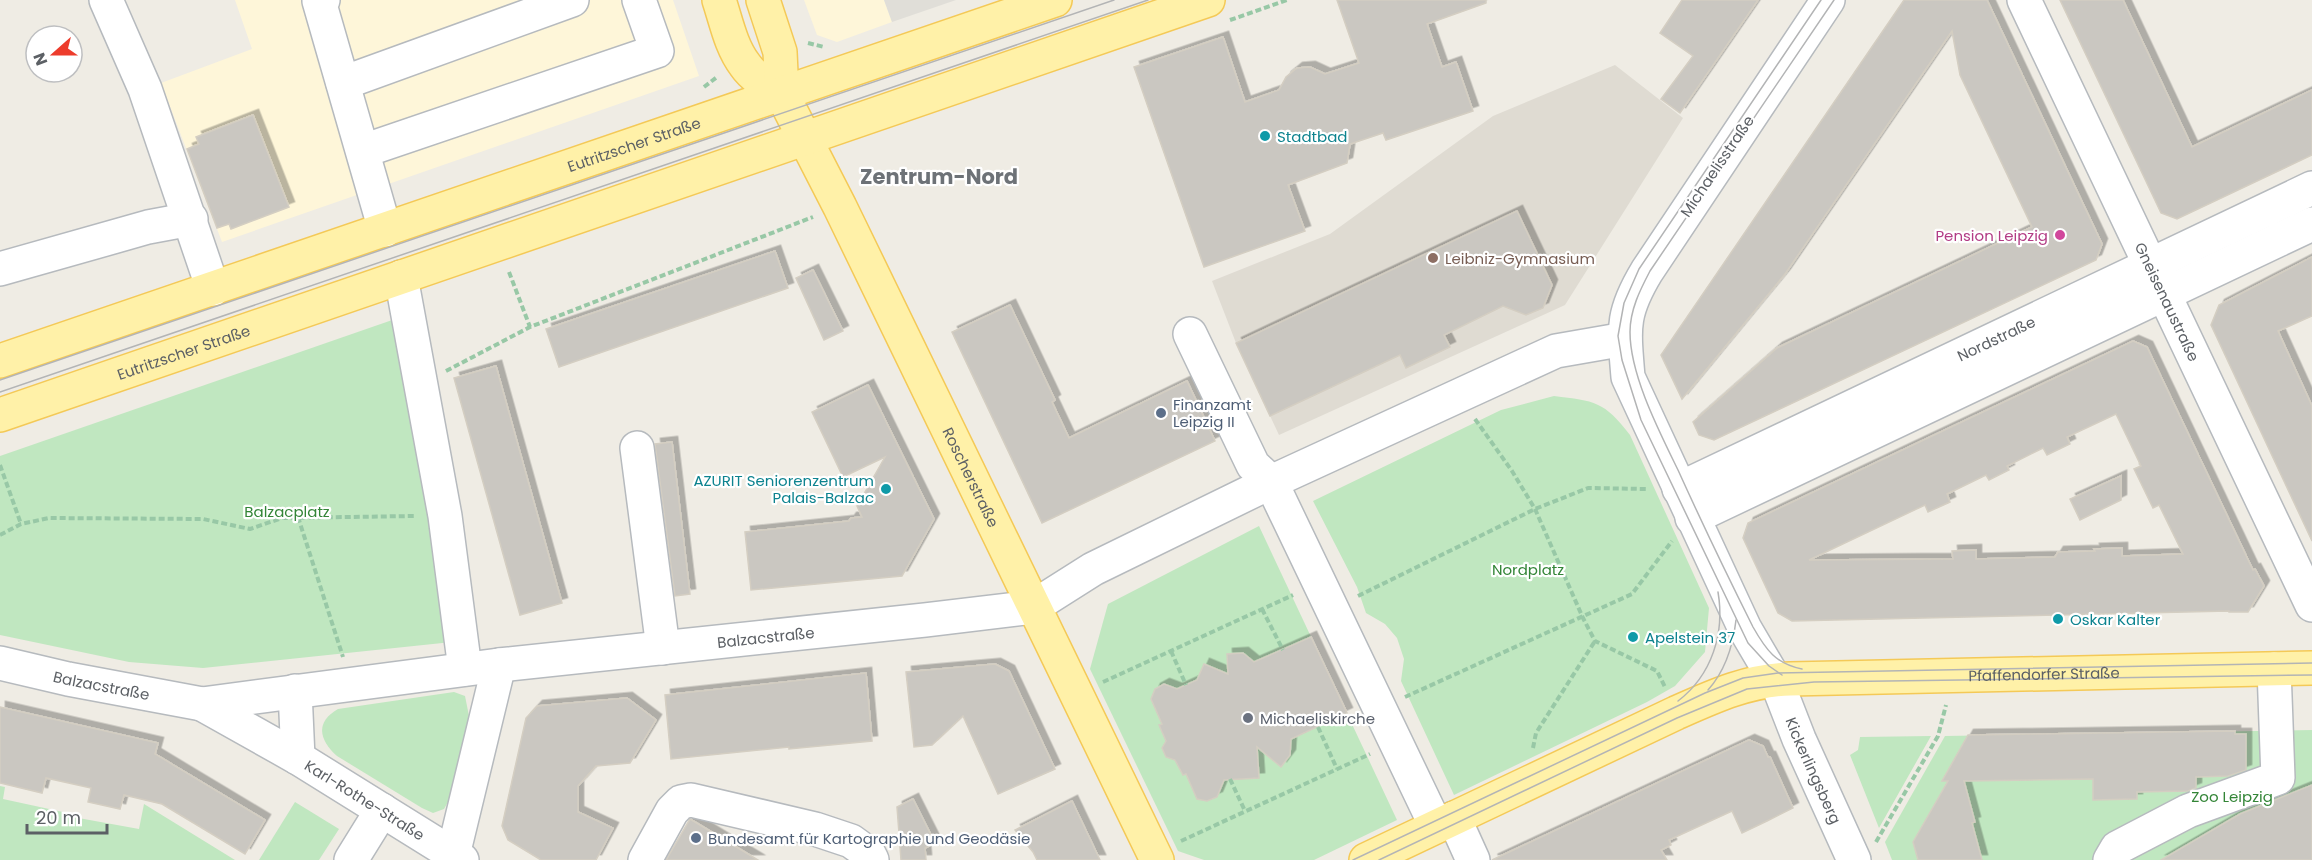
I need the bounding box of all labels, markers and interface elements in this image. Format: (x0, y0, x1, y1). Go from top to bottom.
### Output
north arrow (24, 24, 84, 84)
text: N (28, 49, 53, 69)
street label: Michaelisstraße (1675, 111, 1759, 221)
street label: Eutritzscher Straße (565, 112, 703, 177)
place label: Stadtbad (1277, 126, 1347, 147)
marker: Stadtbad (1258, 129, 1272, 143)
district label: Zentrum-Nord (860, 162, 1018, 191)
place label: Pension Leipzig (1935, 225, 2048, 246)
marker: Pension Leipzig (2053, 228, 2067, 242)
street label: Gneisenaustraße (2130, 239, 2205, 365)
place label: Leibniz-Gymnasium (1445, 248, 1595, 269)
marker: Leibniz-Gymnasium (1426, 251, 1440, 265)
street label: Nordstraße (1953, 311, 2039, 366)
street label: Eutritzscher Straße (114, 319, 253, 385)
place label: Finanzamt Leipzig II (1173, 394, 1251, 432)
marker: Finanzamt Leipzig II (1154, 406, 1168, 420)
street label: Roscherstraße (938, 424, 1004, 531)
place label: AZURIT Seniorenzentrum Palais-Balzac (693, 470, 874, 508)
marker: AZURIT Seniorenzentrum Palais-Balzac (879, 482, 893, 496)
park label: Balzacplatz (244, 501, 330, 522)
park label: Nordplatz (1492, 559, 1564, 580)
place label: Oskar Kalter (2070, 609, 2161, 630)
marker: Oskar Kalter (2051, 612, 2065, 626)
street label: Balzacstraße (716, 621, 815, 652)
place label: Apelstein 37 (1645, 627, 1735, 648)
marker: Apelstein 37 (1626, 630, 1640, 644)
street label: Pfaffendorfer Straße (1968, 662, 2120, 686)
street label: Balzacstraße (51, 665, 152, 705)
place label: Michaeliskirche (1260, 708, 1375, 729)
marker: Michaeliskirche (1241, 711, 1255, 725)
street label: Kickerlingsberg (1781, 714, 1847, 827)
street label: Karl-Rothe-Straße (301, 754, 429, 845)
park label: Zoo Leipzig (2191, 786, 2273, 807)
scale bar (27, 797, 106, 835)
text: 20 m (36, 805, 81, 830)
place label: Bundesamt für Kartographie und Geodäsie (708, 828, 1030, 849)
marker: Bundesamt für Kartographie und Geodäsie (689, 831, 703, 845)

